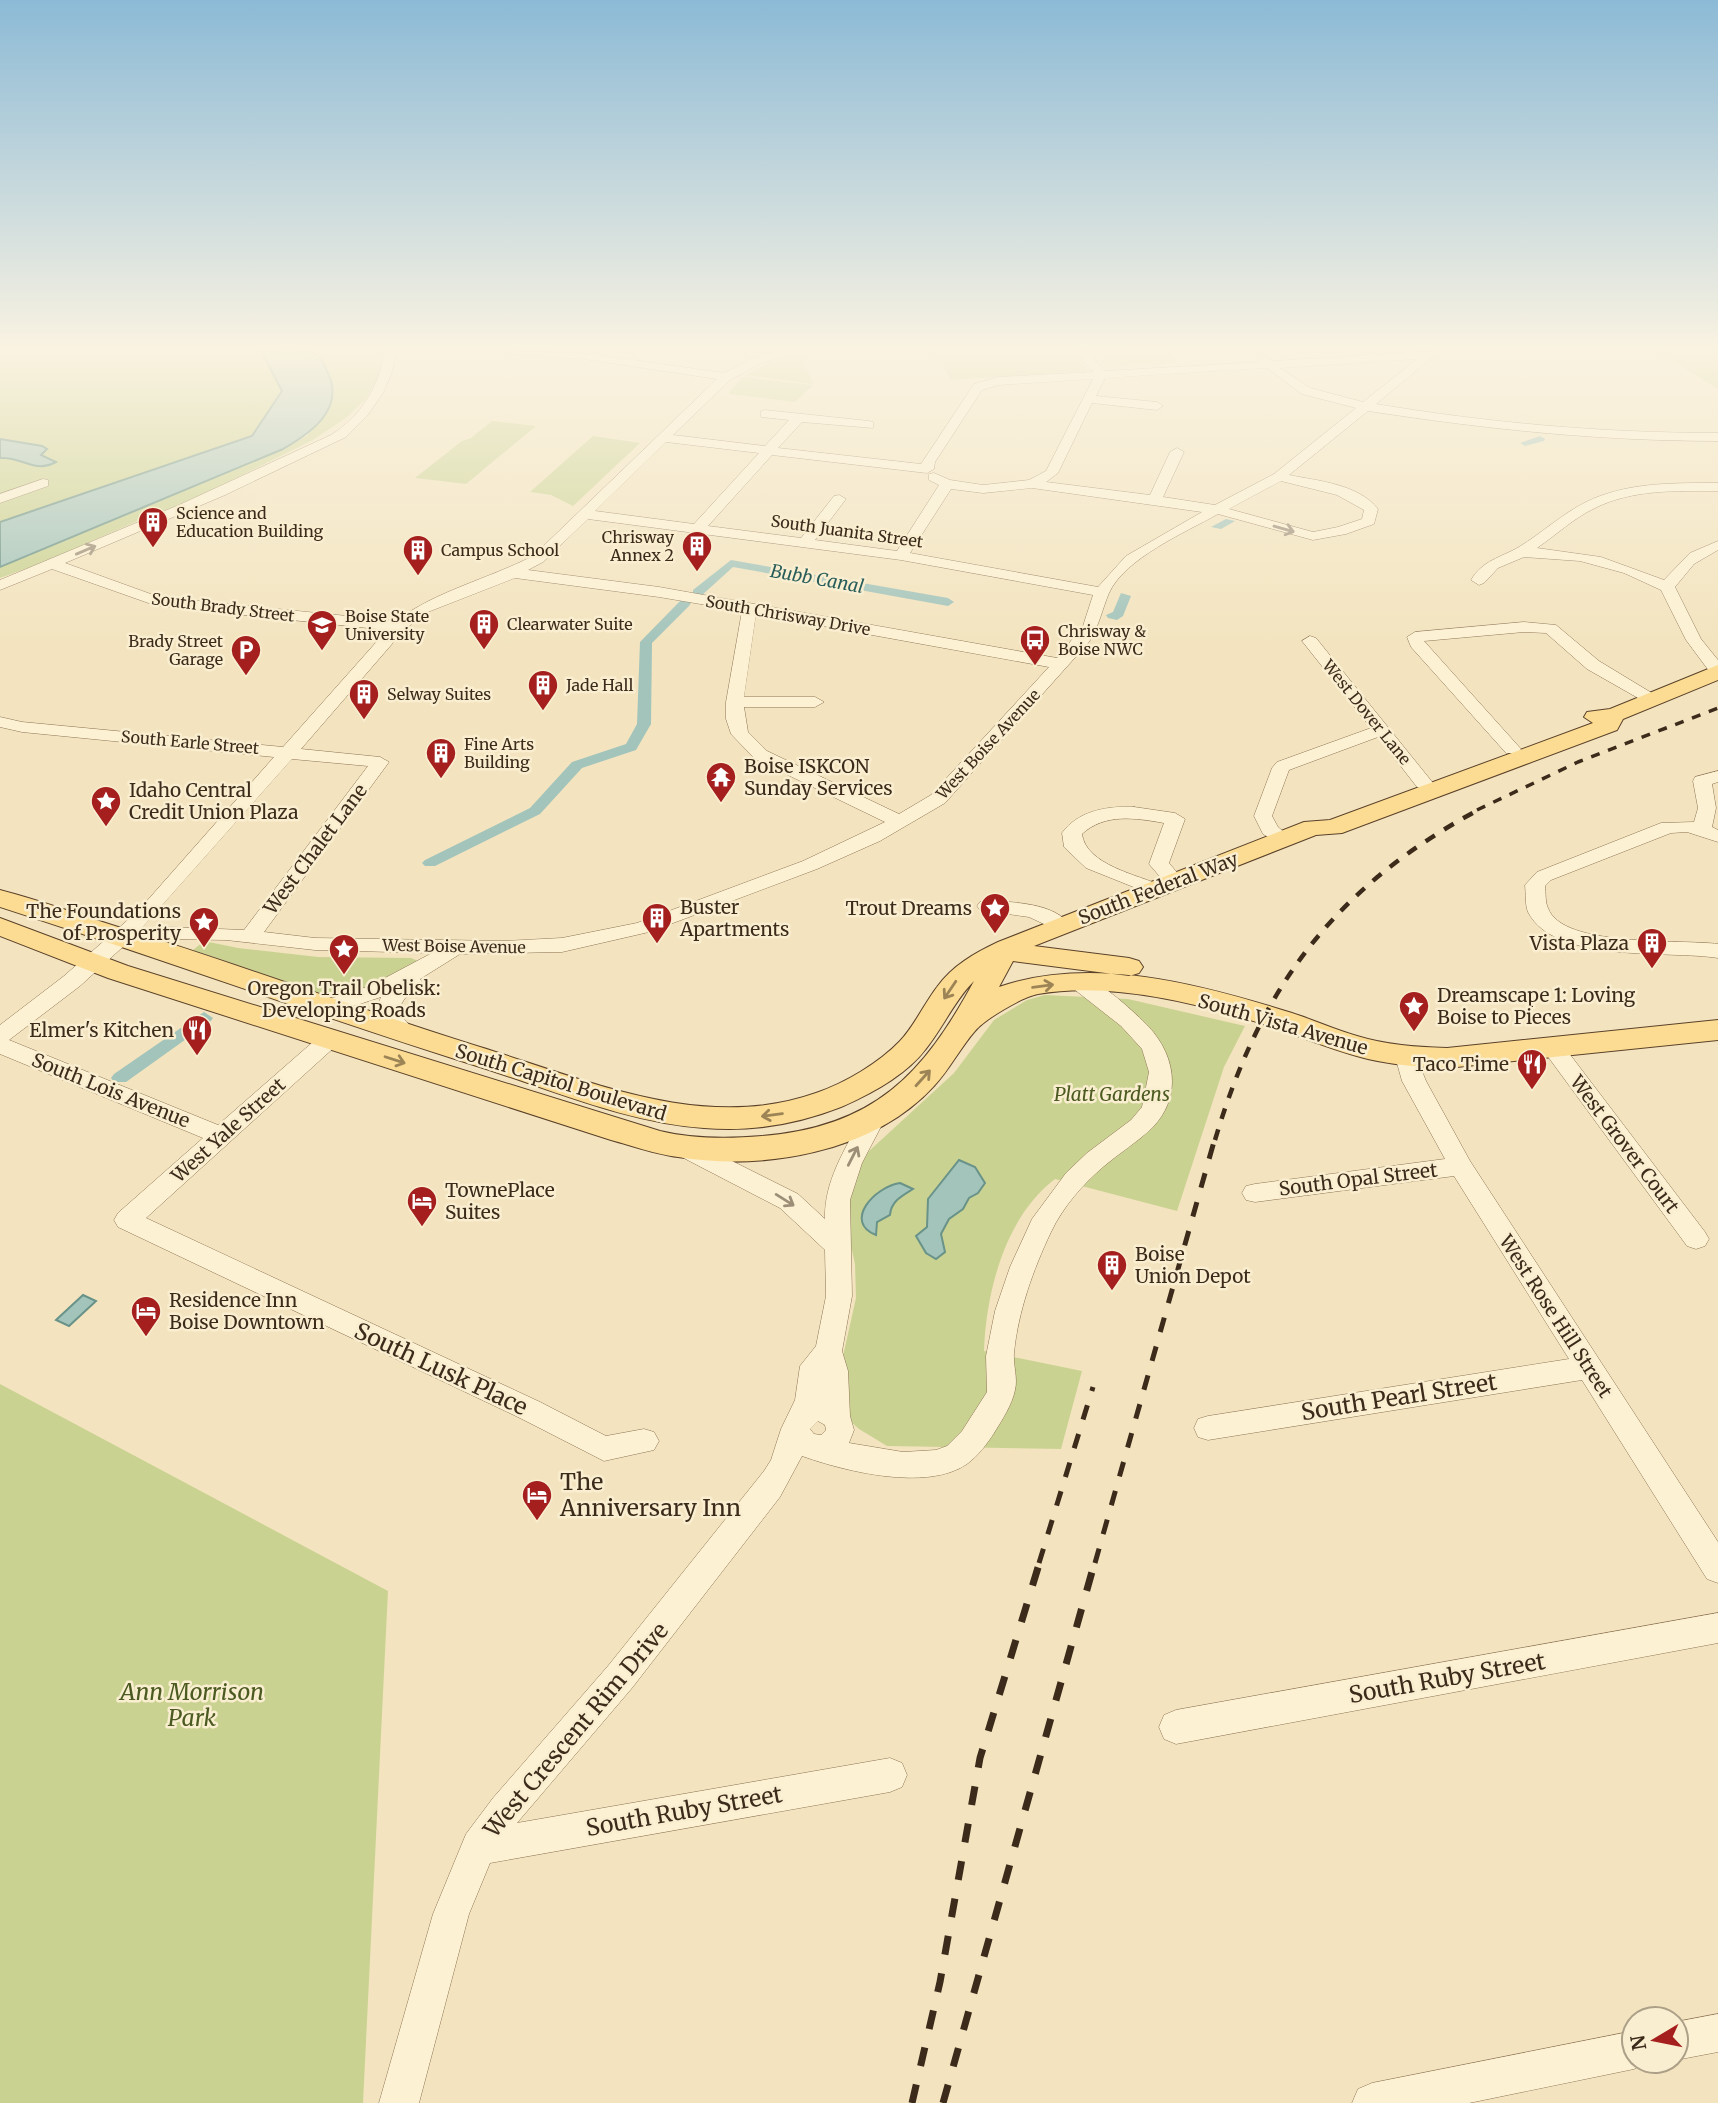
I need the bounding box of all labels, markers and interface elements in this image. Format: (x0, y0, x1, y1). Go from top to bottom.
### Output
place label: Science and Education Building (176, 503, 324, 541)
building icon: Science and Education Building (136, 505, 170, 549)
street label: South Juanita Street (770, 510, 925, 552)
one-way arrow (1272, 523, 1295, 536)
place label: Chrisway Annex 2 (602, 527, 675, 565)
building icon: Chrisway Annex 2 (680, 529, 714, 573)
building icon: Campus School (401, 533, 435, 577)
place label: Campus School (441, 540, 559, 560)
one-way arrow (74, 542, 96, 555)
water label: Bubb Canal (769, 559, 866, 598)
street label: South Brady Street (150, 588, 296, 626)
street label: South Chrisway Drive (704, 591, 872, 639)
place label: Boise State University (345, 606, 429, 644)
building icon: Clearwater Suite (467, 607, 501, 651)
school or university icon: Boise State University (305, 608, 339, 652)
place label: Clearwater Suite (507, 614, 633, 634)
place label: Chrisway & Boise NWC (1058, 621, 1146, 659)
bus stop icon: Chrisway & Boise NWC (1018, 623, 1052, 667)
place label: Brady Street Garage (128, 631, 224, 669)
parking icon: Brady Street Garage (229, 633, 263, 677)
street label: West Dover Lane (1318, 655, 1416, 769)
building icon: Jade Hall (526, 668, 560, 712)
place label: Jade Hall (565, 675, 633, 695)
building icon: Selway Suites (347, 677, 381, 721)
place label: Selway Suites (387, 684, 491, 704)
street label: West Boise Avenue (931, 685, 1044, 804)
street label: South Earle Street (120, 726, 261, 758)
place label: Fine Arts Building (464, 734, 534, 772)
building icon: Fine Arts Building (424, 736, 458, 780)
place label: Boise ISKCON Sunday Services (744, 754, 893, 800)
temple icon: Boise ISKCON Sunday Services (704, 760, 738, 804)
place label: Idaho Central Credit Union Plaza (129, 778, 298, 824)
street label: West Chalet Lane (257, 779, 372, 920)
place icon: Idaho Central Credit Union Plaza (89, 784, 123, 828)
street label: South Federal Way (1075, 846, 1241, 930)
place icon: Trout Dreams (978, 891, 1012, 935)
place label: Buster Apartments (679, 895, 789, 941)
place label: Trout Dreams (846, 896, 972, 920)
place label: The Foundations of Prosperity (26, 899, 181, 945)
building icon: Buster Apartments (640, 901, 674, 945)
place icon: The Foundations of Prosperity (187, 905, 221, 949)
building icon: Vista Plaza (1635, 926, 1669, 970)
place label: Vista Plaza (1529, 931, 1629, 955)
place icon: Oregon Trail Obelisk: Developing Roads (327, 932, 361, 976)
street label: West Boise Avenue (381, 935, 526, 957)
place label: Oregon Trail Obelisk: Developing Roads (247, 976, 441, 1022)
one-way arrow (1031, 979, 1054, 992)
one-way arrow (943, 980, 957, 999)
place label: Dreamscape 1: Loving Boise to Pieces (1437, 983, 1636, 1029)
street label: South Vista Avenue (1195, 988, 1371, 1060)
place icon: Dreamscape 1: Loving Boise to Pieces (1397, 989, 1431, 1033)
restaurant icon: Elmer's Kitchen (180, 1013, 214, 1057)
place label: Elmer's Kitchen (29, 1018, 174, 1042)
street label: South Capitol Boulevard (453, 1038, 669, 1126)
street label: South Lois Avenue (28, 1047, 194, 1133)
restaurant icon: Taco Time (1515, 1047, 1549, 1091)
place label: Taco Time (1413, 1052, 1509, 1076)
one-way arrow (384, 1054, 406, 1067)
one-way arrow (915, 1069, 931, 1087)
street label: West Grover Court (1565, 1069, 1685, 1218)
street label: West Yale Street (165, 1072, 290, 1188)
park label: Platt Gardens (1054, 1082, 1170, 1106)
one-way arrow (761, 1108, 784, 1121)
one-way arrow (847, 1147, 861, 1167)
street label: South Opal Street (1277, 1157, 1439, 1201)
place label: TownePlace Suites (445, 1178, 555, 1224)
hotel icon: TownePlace Suites (405, 1184, 439, 1228)
one-way arrow (775, 1193, 794, 1208)
street label: West Rose Hill Street (1494, 1229, 1618, 1402)
place label: Boise Union Depot (1135, 1242, 1251, 1288)
building icon: Boise Union Depot (1095, 1248, 1129, 1292)
place label: Residence Inn Boise Downtown (169, 1288, 325, 1334)
hotel icon: Residence Inn Boise Downtown (129, 1294, 163, 1338)
street label: South Lusk Place (350, 1316, 532, 1421)
street label: South Pearl Street (1299, 1367, 1499, 1426)
place label: The Anniversary Inn (559, 1467, 741, 1522)
hotel icon: The Anniversary Inn (520, 1478, 554, 1522)
street label: West Crescent Rim Drive (476, 1616, 674, 1844)
street label: South Ruby Street (1346, 1646, 1547, 1709)
park label: Ann Morrison Park (118, 1677, 264, 1732)
street label: South Ruby Street (583, 1779, 784, 1842)
north arrow (1620, 2005, 1690, 2075)
text: N (1625, 2033, 1651, 2052)

